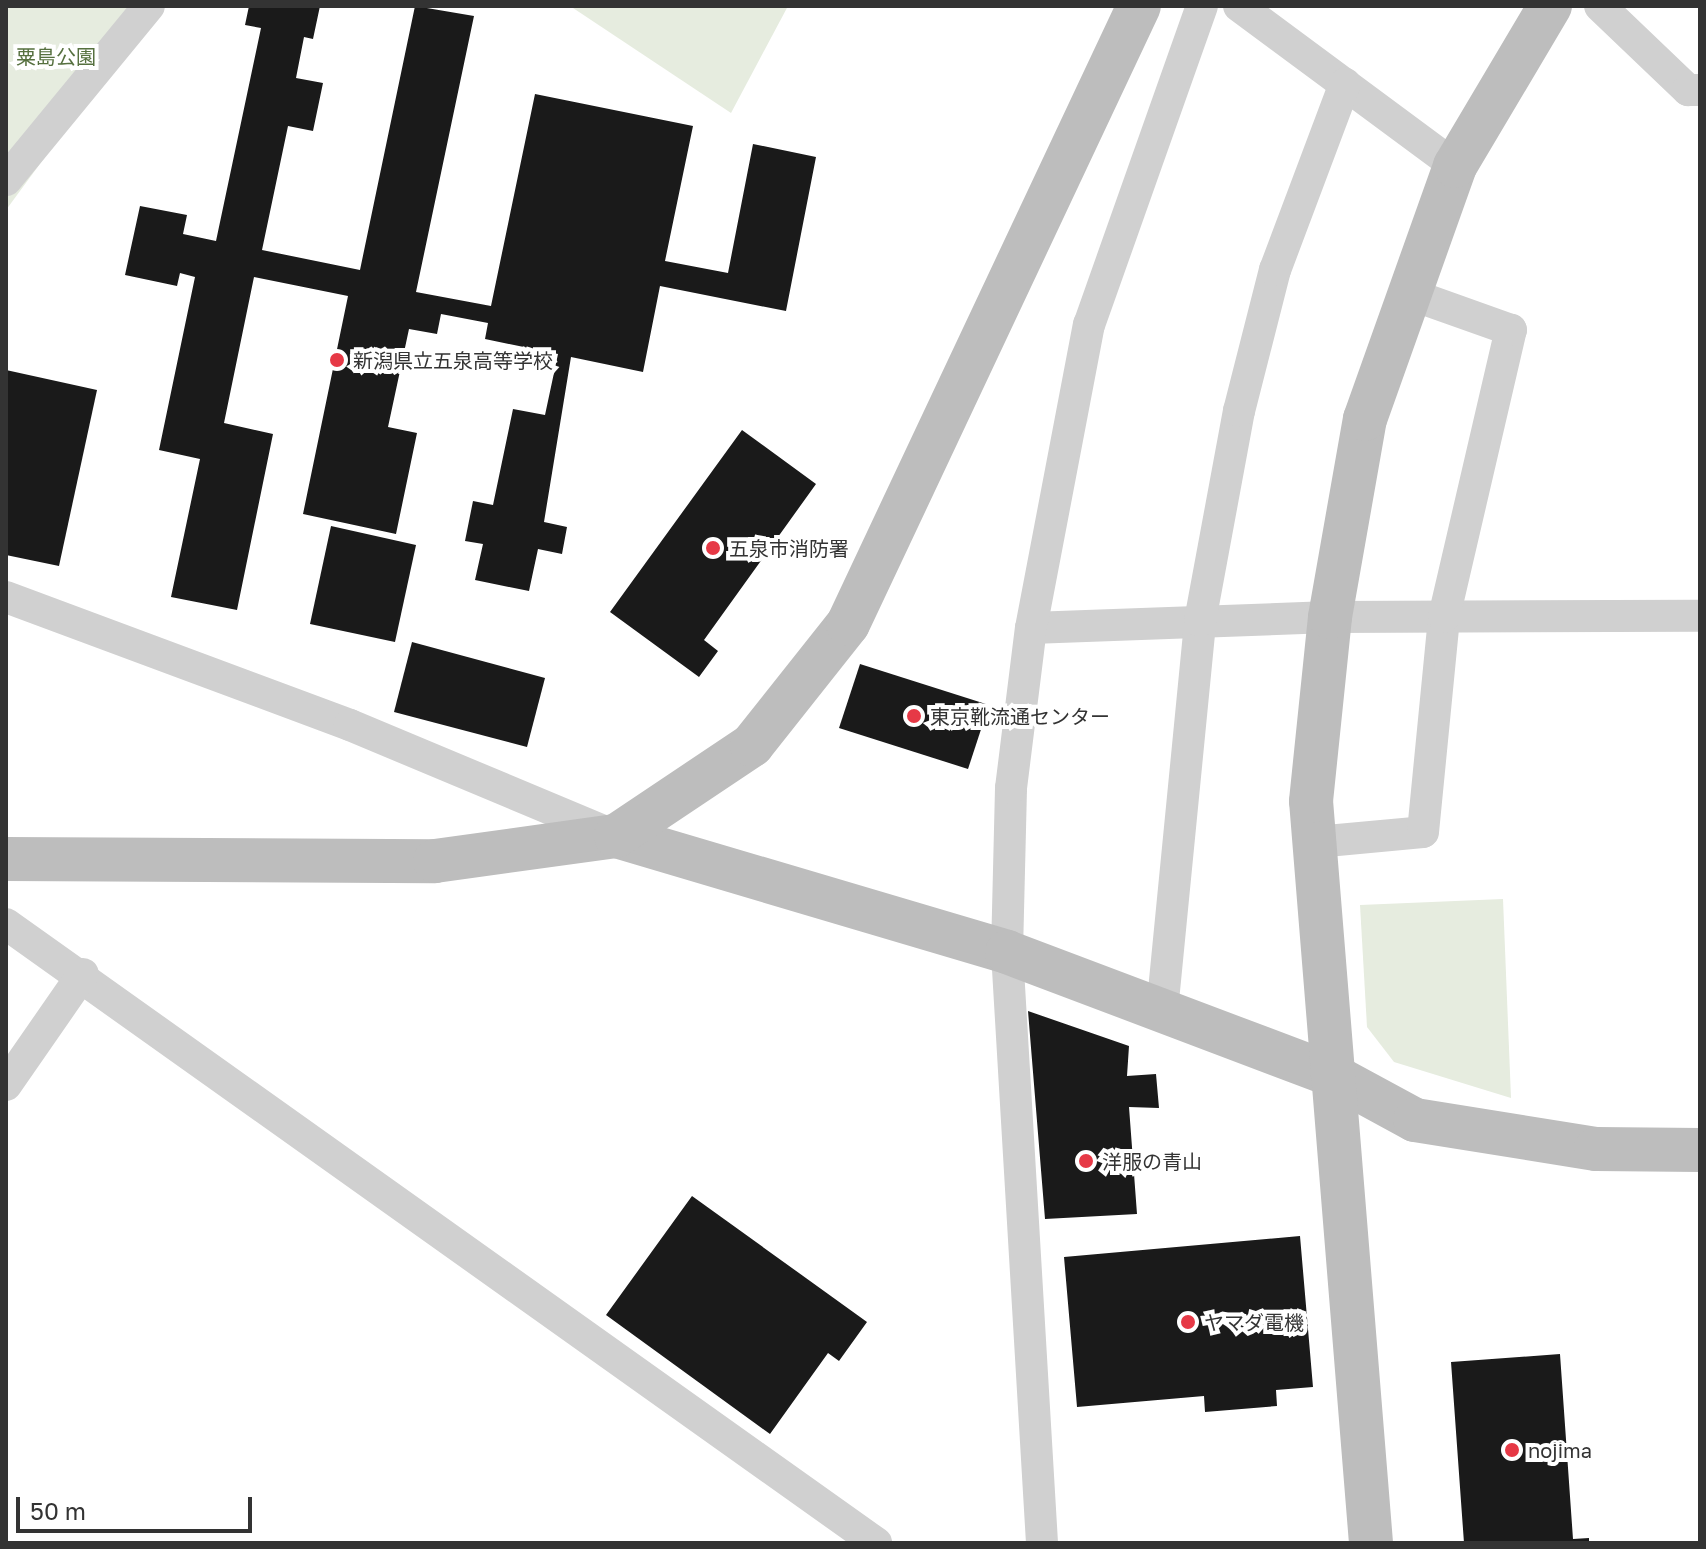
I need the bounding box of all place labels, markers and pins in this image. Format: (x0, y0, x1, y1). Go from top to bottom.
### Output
place label: 新潟県立五泉高等学校 (353, 348, 553, 372)
marker: 新潟県立五泉高等学校 (328, 351, 346, 369)
place label: 五泉市消防署 (729, 536, 849, 560)
marker: 五泉市消防署 (704, 539, 722, 557)
place label: 東京靴流通センター (930, 704, 1110, 728)
marker: 東京靴流通センター (905, 707, 923, 725)
place label: 洋服の青山 (1102, 1149, 1202, 1173)
marker: 洋服の青山 (1077, 1152, 1095, 1170)
place label: ヤマダ電機 (1204, 1310, 1304, 1334)
marker: ヤマダ電機 (1179, 1313, 1197, 1331)
place label: nojima (1528, 1438, 1592, 1462)
marker: nojima (1503, 1441, 1521, 1459)

